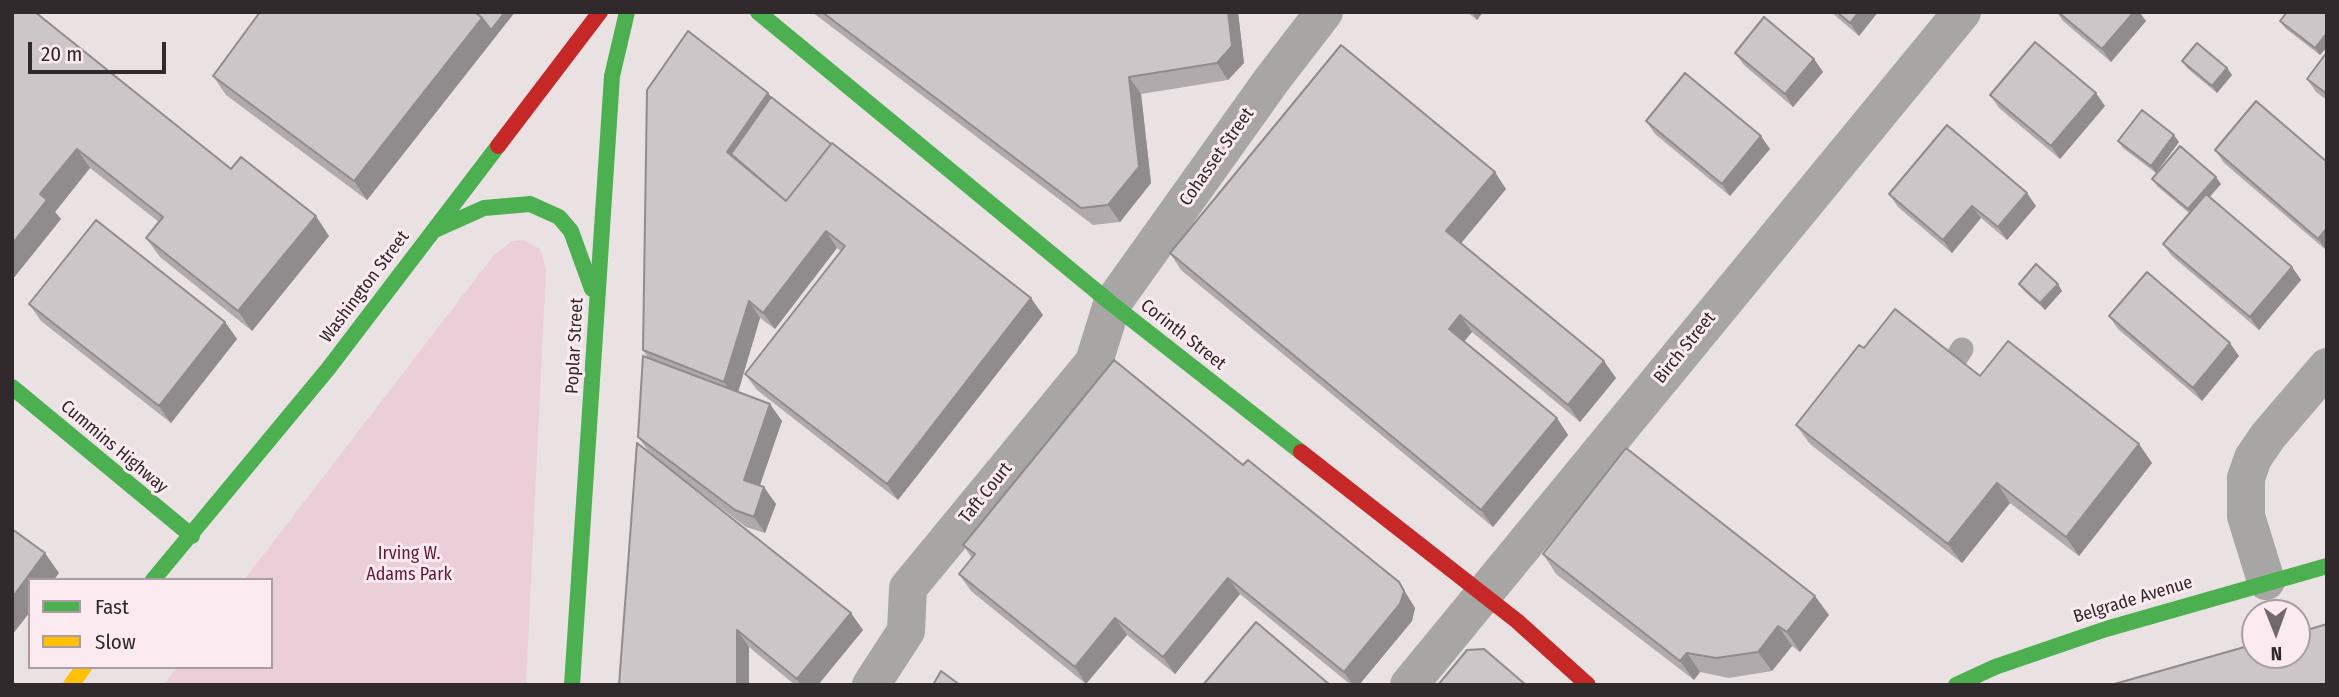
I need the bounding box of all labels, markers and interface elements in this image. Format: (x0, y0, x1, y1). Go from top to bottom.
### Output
scale bar (32, 28, 170, 72)
text: 20 m (41, 41, 82, 67)
street label: Cohasset Street (1175, 104, 1259, 210)
street label: Washington Street (316, 227, 414, 347)
street label: Corinth Street (1136, 295, 1230, 375)
street label: Poplar Street (562, 297, 588, 395)
street label: Birch Street (1650, 308, 1720, 388)
street label: Cummins Highway (56, 396, 172, 498)
street label: Taft Court (955, 458, 1017, 528)
park label: Irving W. Adams Park (366, 543, 452, 586)
street label: Belgrade Avenue (2071, 572, 2195, 628)
legend (28, 578, 273, 669)
text: Fast (95, 594, 129, 620)
north arrow (2241, 599, 2311, 669)
text: Slow (95, 629, 136, 655)
text: N (2270, 642, 2282, 665)

